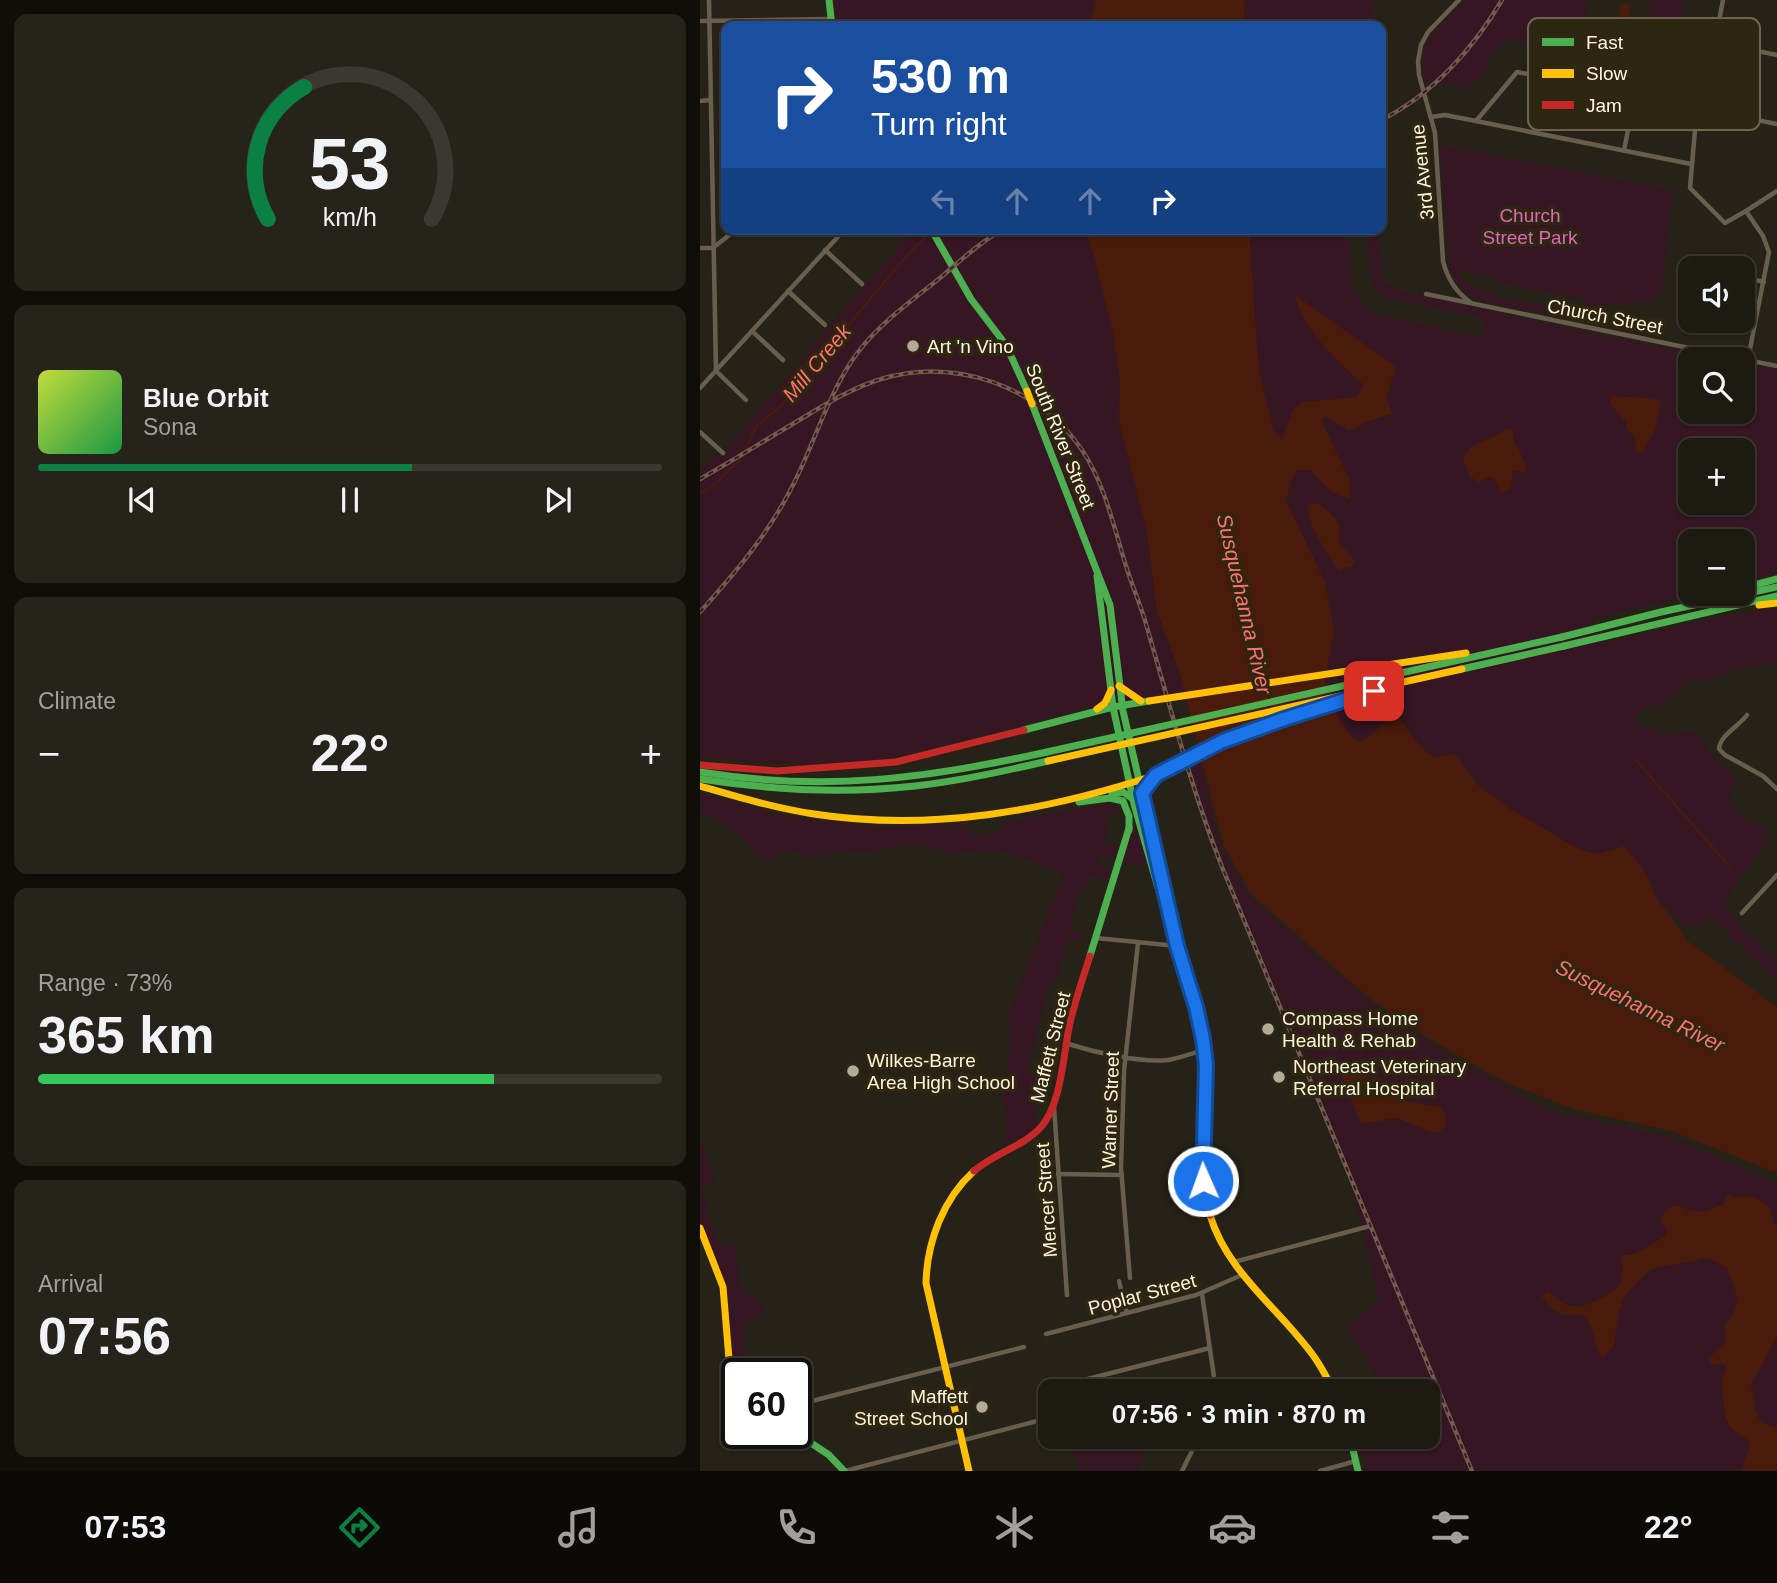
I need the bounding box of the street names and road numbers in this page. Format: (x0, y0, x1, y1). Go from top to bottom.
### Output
street label: 3rd Avenue (1407, 123, 1438, 221)
street label: Church Street (1545, 295, 1665, 338)
street label: South River Street (1022, 360, 1100, 513)
street label: Maffett Street (1027, 989, 1075, 1105)
street label: Warner Street (1098, 1050, 1123, 1169)
street label: Mercer Street (1032, 1141, 1061, 1258)
street label: Poplar Street (1086, 1270, 1199, 1319)

